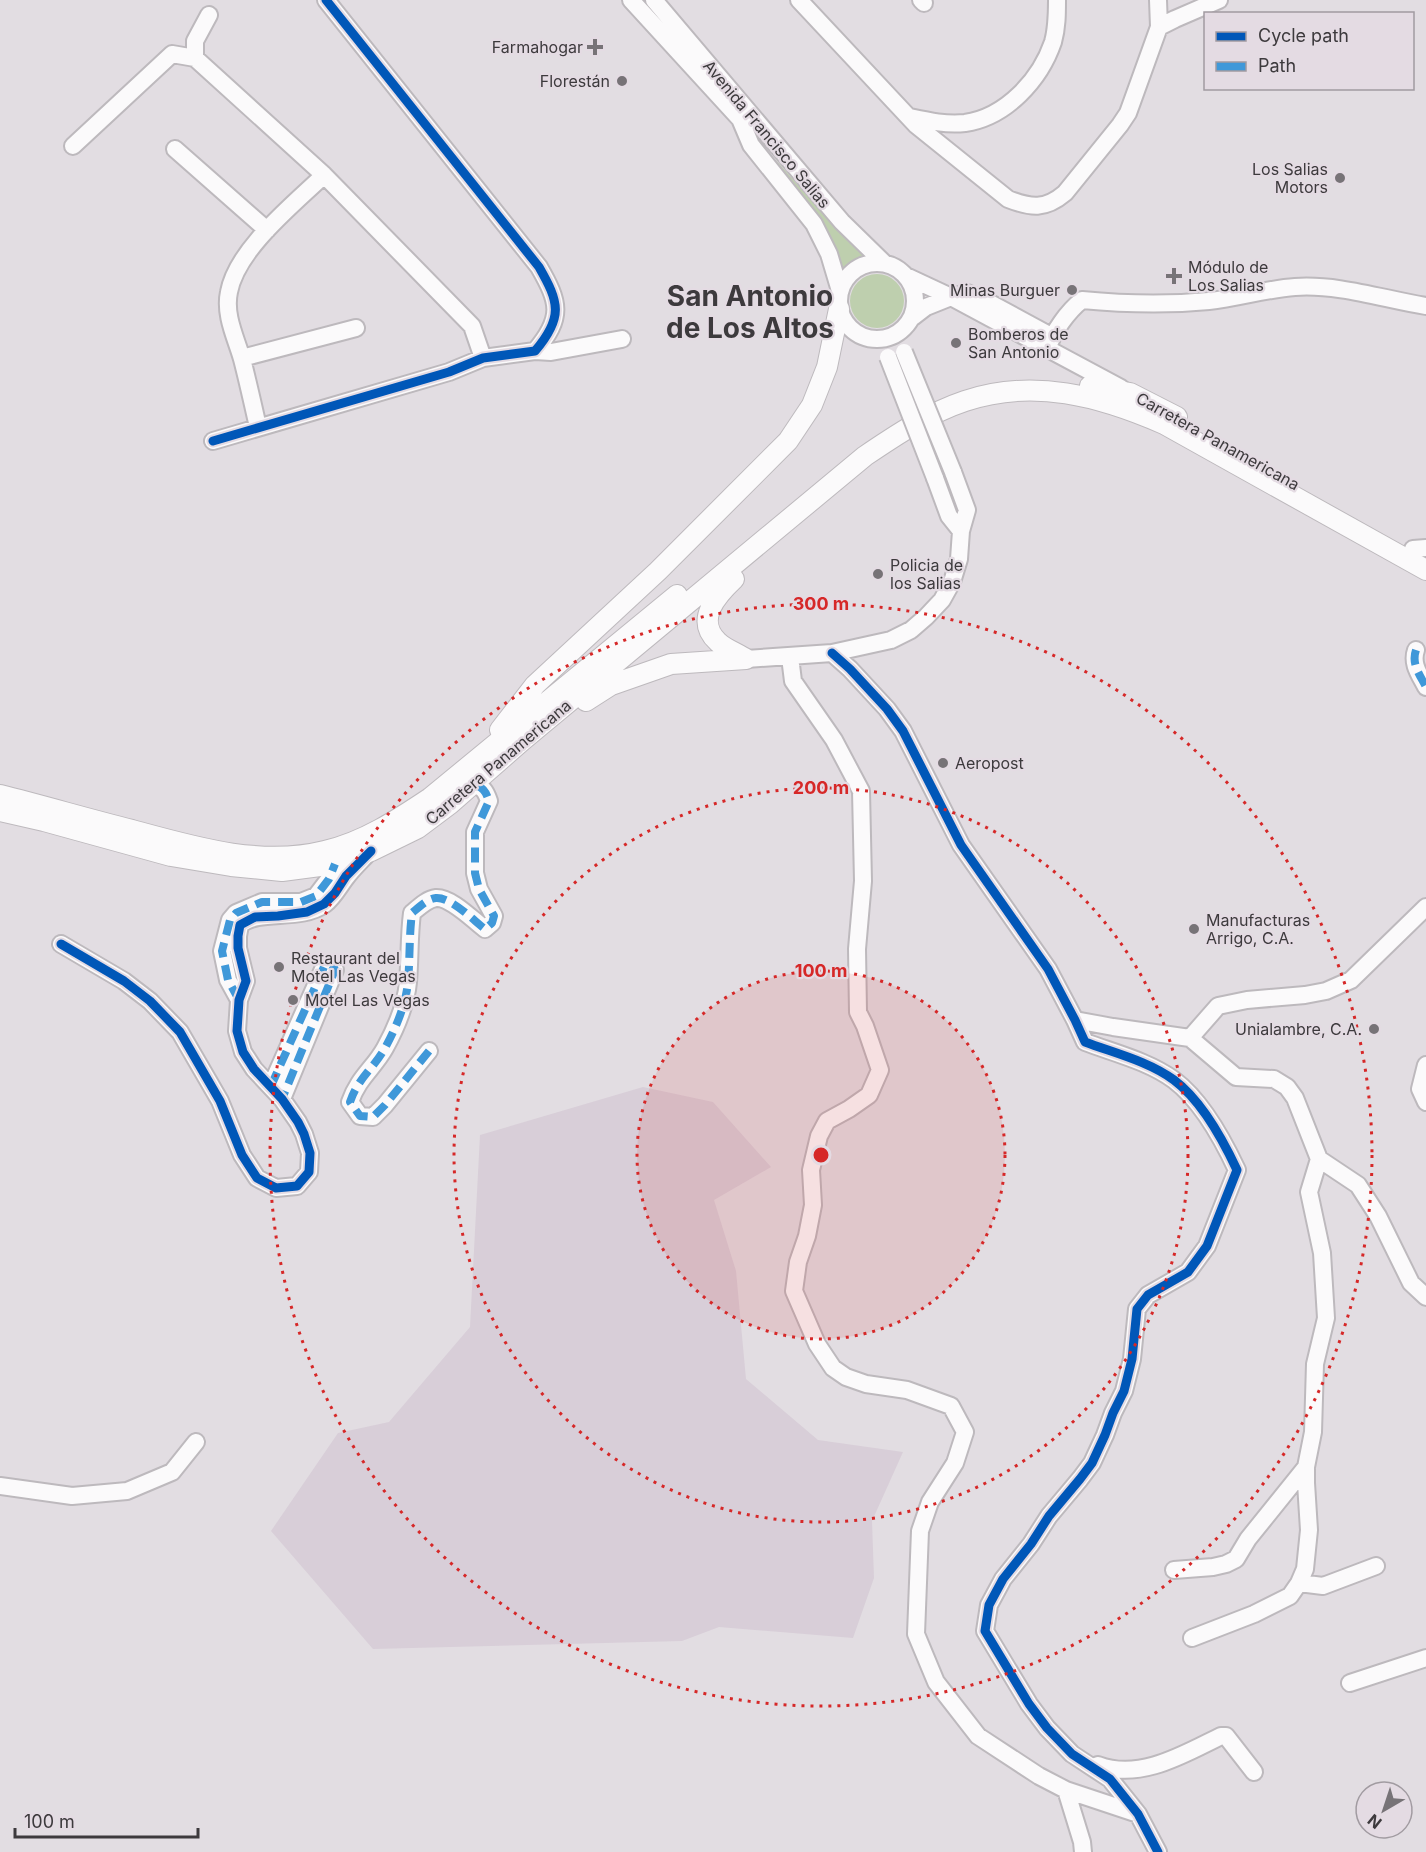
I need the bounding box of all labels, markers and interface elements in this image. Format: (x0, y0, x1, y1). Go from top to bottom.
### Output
legend (1204, 12, 1414, 90)
text: Cycle path (1258, 25, 1349, 46)
place label: Farmahogar (492, 37, 583, 57)
marker: Farmahogar (588, 40, 602, 54)
text: Path (1258, 55, 1296, 76)
street label: Avenida Francisco Salias (699, 56, 835, 212)
place label: Florestán (540, 71, 610, 91)
marker: Florestán (615, 74, 629, 88)
place label: Los Salias Motors (1252, 159, 1328, 197)
marker: Los Salias Motors (1333, 171, 1347, 185)
place label: Módulo de Los Salias (1188, 257, 1268, 295)
marker: Módulo de Los Salias (1165, 267, 1183, 285)
district label: San Antonio de Los Altos (666, 279, 834, 345)
place label: Minas Burguer (950, 280, 1060, 300)
marker: Minas Burguer (1065, 283, 1079, 297)
place label: Bomberos de San Antonio (968, 324, 1069, 362)
marker: Bomberos de San Antonio (949, 336, 963, 350)
street label: Carretera Panamericana (1133, 388, 1303, 494)
place label: Policia de los Salias (890, 555, 963, 593)
marker: Policia de los Salias (871, 567, 885, 581)
text: 300 m (793, 593, 849, 614)
street label: Carretera Panamericana (421, 695, 575, 829)
place label: Aeropost (955, 753, 1024, 773)
marker: Aeropost (936, 756, 950, 770)
text: 200 m (793, 777, 849, 798)
place label: Manufacturas Arrigo, C.A. (1206, 910, 1310, 948)
marker: Manufacturas Arrigo, C.A. (1187, 922, 1201, 936)
place label: Restaurant del Motel Las Vegas (291, 948, 416, 986)
marker: Restaurant del Motel Las Vegas (272, 960, 286, 974)
text: 100 m (795, 960, 847, 981)
place label: Motel Las Vegas (305, 990, 430, 1010)
marker: Motel Las Vegas (286, 993, 300, 1007)
place label: Unialambre, C.A. (1235, 1019, 1362, 1039)
marker: Unialambre, C.A. (1367, 1022, 1381, 1036)
centre of rings (811, 1145, 831, 1165)
north arrow (1354, 1780, 1414, 1840)
scale bar (15, 1801, 198, 1839)
text: N (1364, 1810, 1386, 1833)
text: 100 m (24, 1811, 75, 1832)

